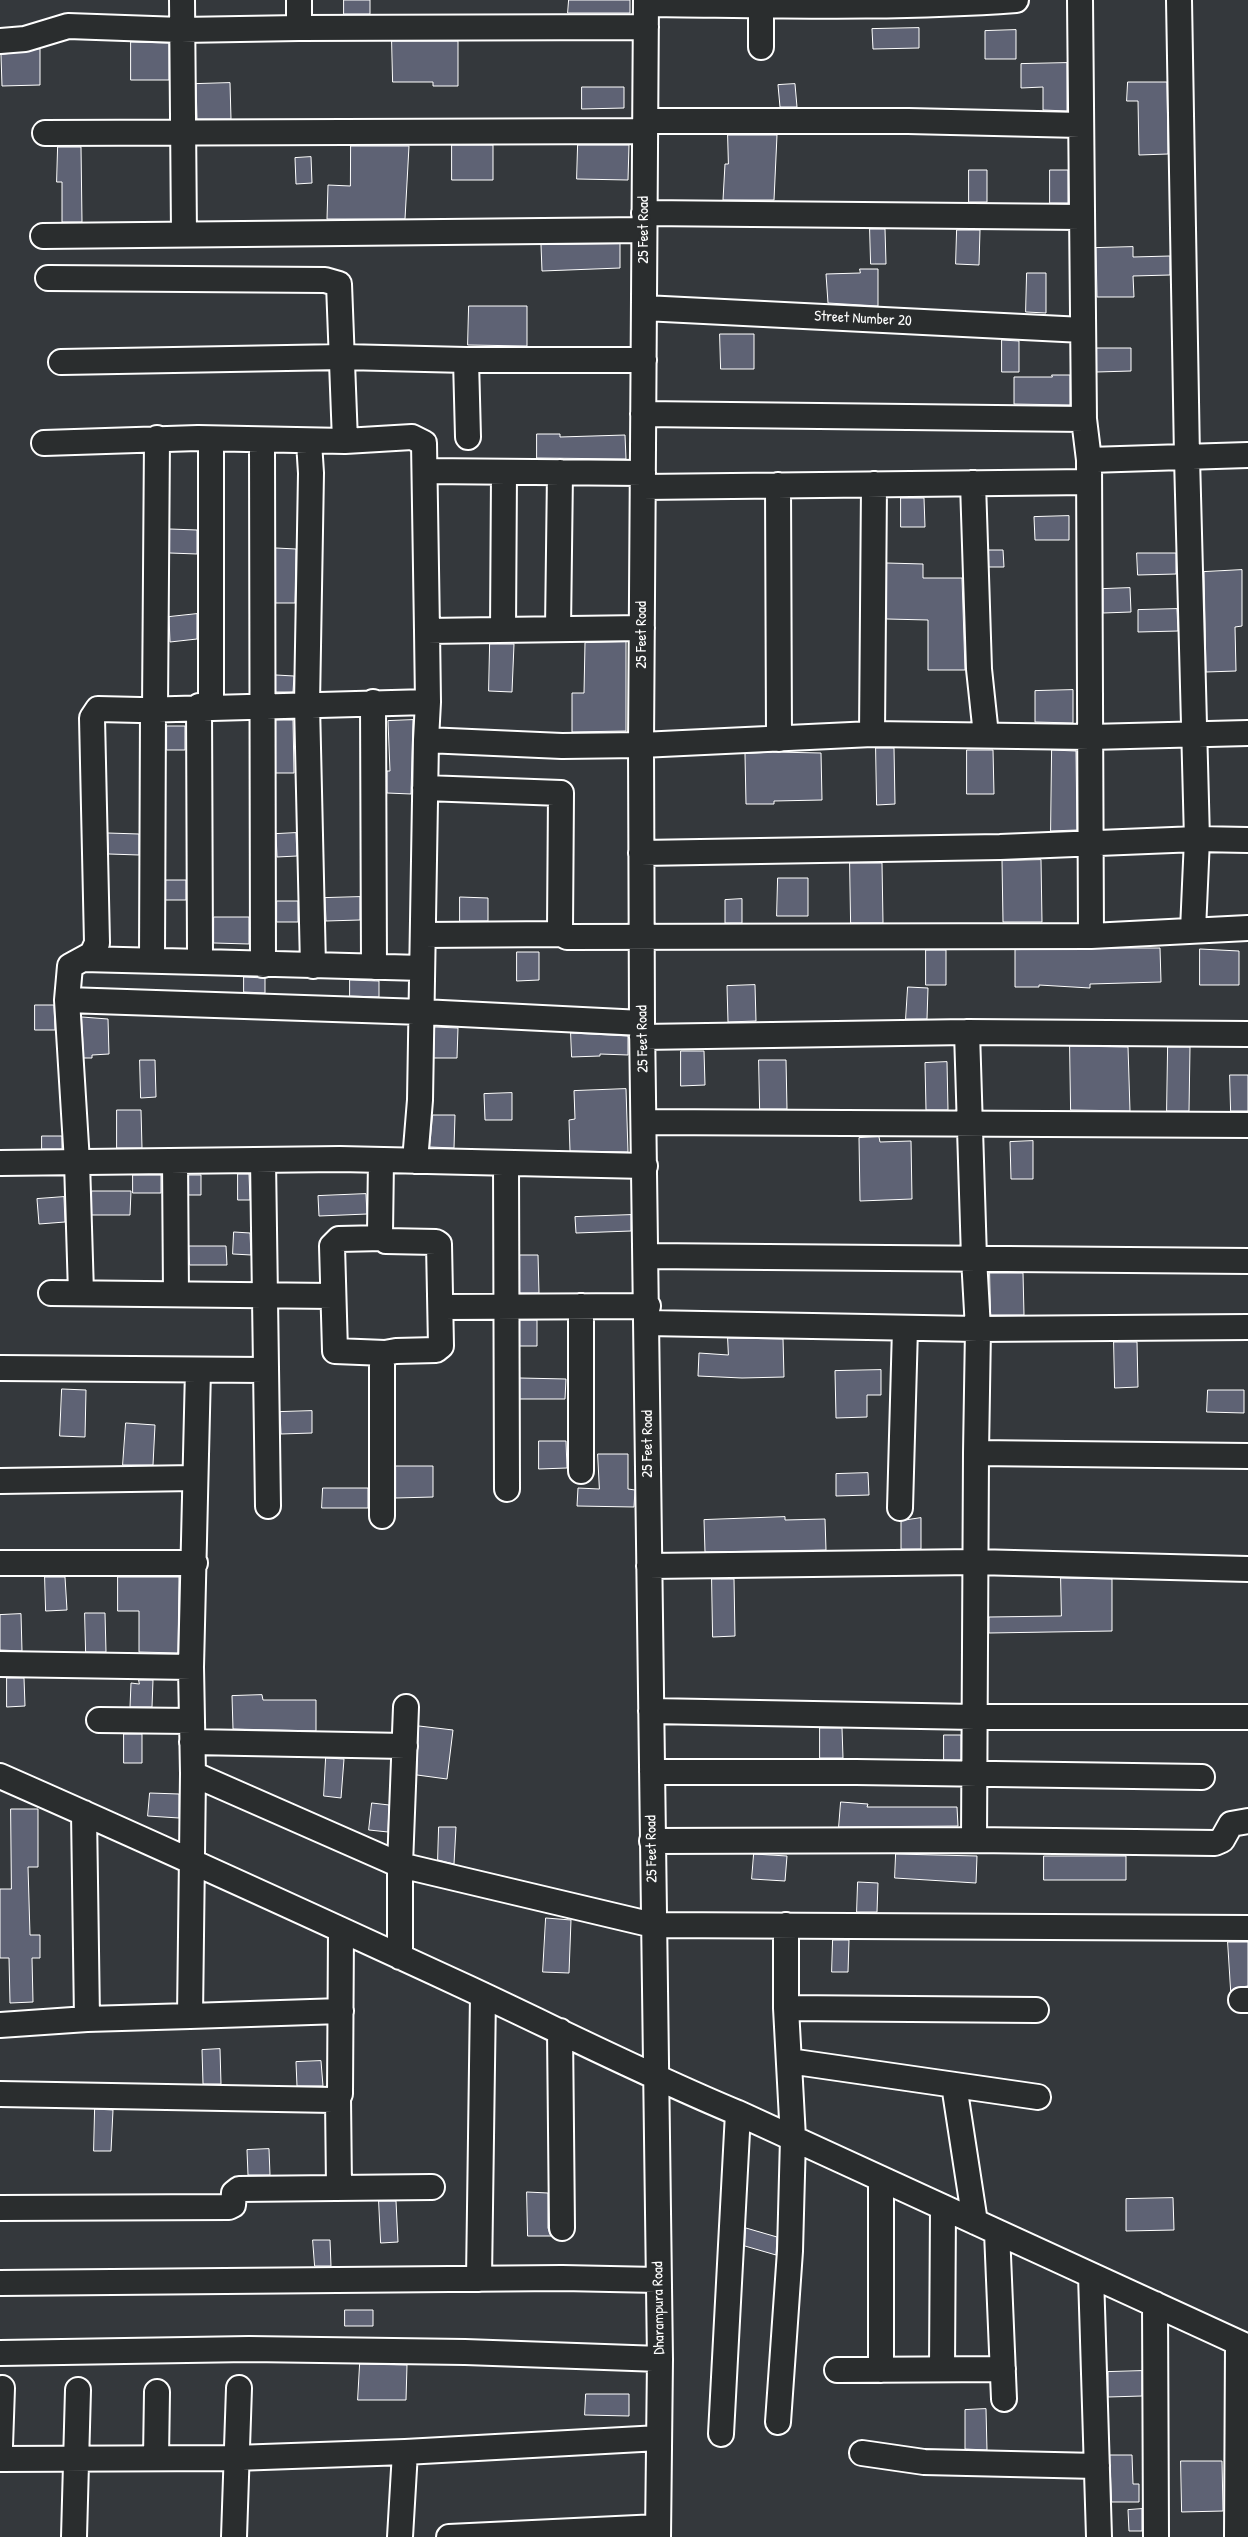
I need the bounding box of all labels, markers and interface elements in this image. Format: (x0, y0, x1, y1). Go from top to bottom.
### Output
street label: 25 Feet Road (635, 196, 653, 264)
street label: Street Number 20 (814, 307, 912, 331)
street label: 25 Feet Road (633, 601, 651, 669)
street label: 25 Feet Road (633, 1005, 653, 1073)
street label: 25 Feet Road (639, 1410, 657, 1478)
street label: 25 Feet Road (642, 1815, 662, 1883)
street label: Dharampura Road (649, 2261, 669, 2355)

